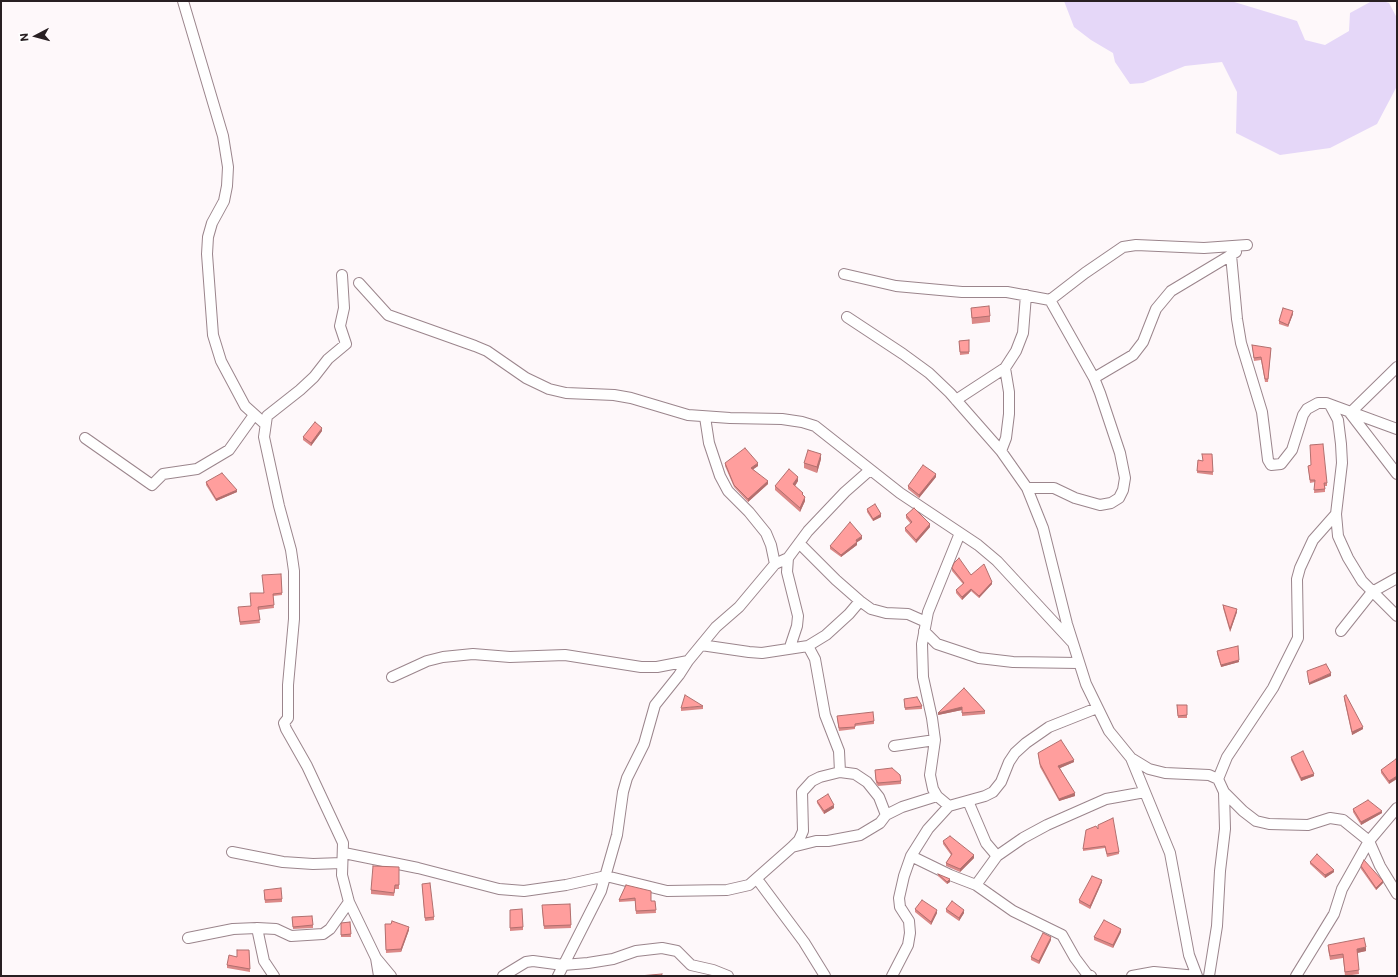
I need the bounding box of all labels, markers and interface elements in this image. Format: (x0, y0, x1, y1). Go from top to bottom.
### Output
north arrow (16, 16, 56, 56)
text: N (17, 33, 30, 42)

